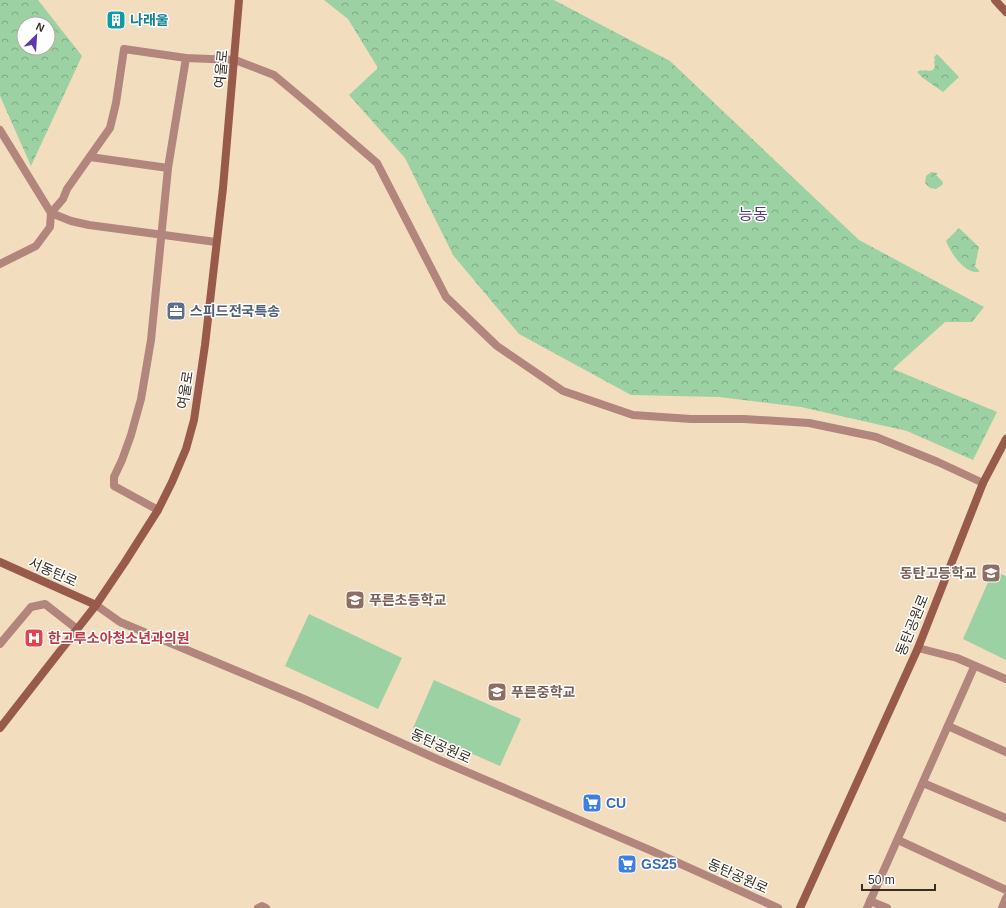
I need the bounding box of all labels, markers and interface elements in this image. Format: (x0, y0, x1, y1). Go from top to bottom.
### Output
building icon: 나래울 (105, 9, 127, 31)
place label: 나래울 (130, 12, 169, 28)
north arrow (16, 16, 56, 56)
text: N (34, 20, 46, 34)
street label: 여울로 (211, 49, 231, 89)
district label: 능동 (738, 206, 768, 223)
office icon: 스피드전국특송 (165, 300, 187, 322)
place label: 스피드전국특송 (190, 303, 280, 319)
street label: 여울로 (174, 370, 196, 410)
street label: 서동탄로 (26, 554, 80, 590)
school or university icon: 동탄고등학교 (980, 562, 1002, 584)
place label: 동탄고등학교 (900, 565, 977, 581)
school or university icon: 푸른초등학교 (344, 589, 366, 611)
place label: 푸른초등학교 (369, 592, 446, 608)
street label: 동탄공원로 (893, 592, 932, 658)
hospital icon: 한그루소아청소년과의원 (23, 627, 45, 649)
place label: 한그루소아청소년과의원 (48, 630, 190, 646)
school or university icon: 푸른중학교 (486, 681, 508, 703)
place label: 푸른중학교 (511, 684, 576, 700)
street label: 동탄공원로 (408, 726, 474, 766)
supermarket icon: CU (581, 792, 603, 814)
place label: CU (606, 795, 626, 811)
supermarket icon: GS25 (616, 853, 638, 875)
place label: GS25 (641, 856, 677, 872)
street label: 동탄공원로 (705, 856, 771, 896)
scale bar (862, 866, 935, 892)
text: 50 m (868, 873, 895, 887)

